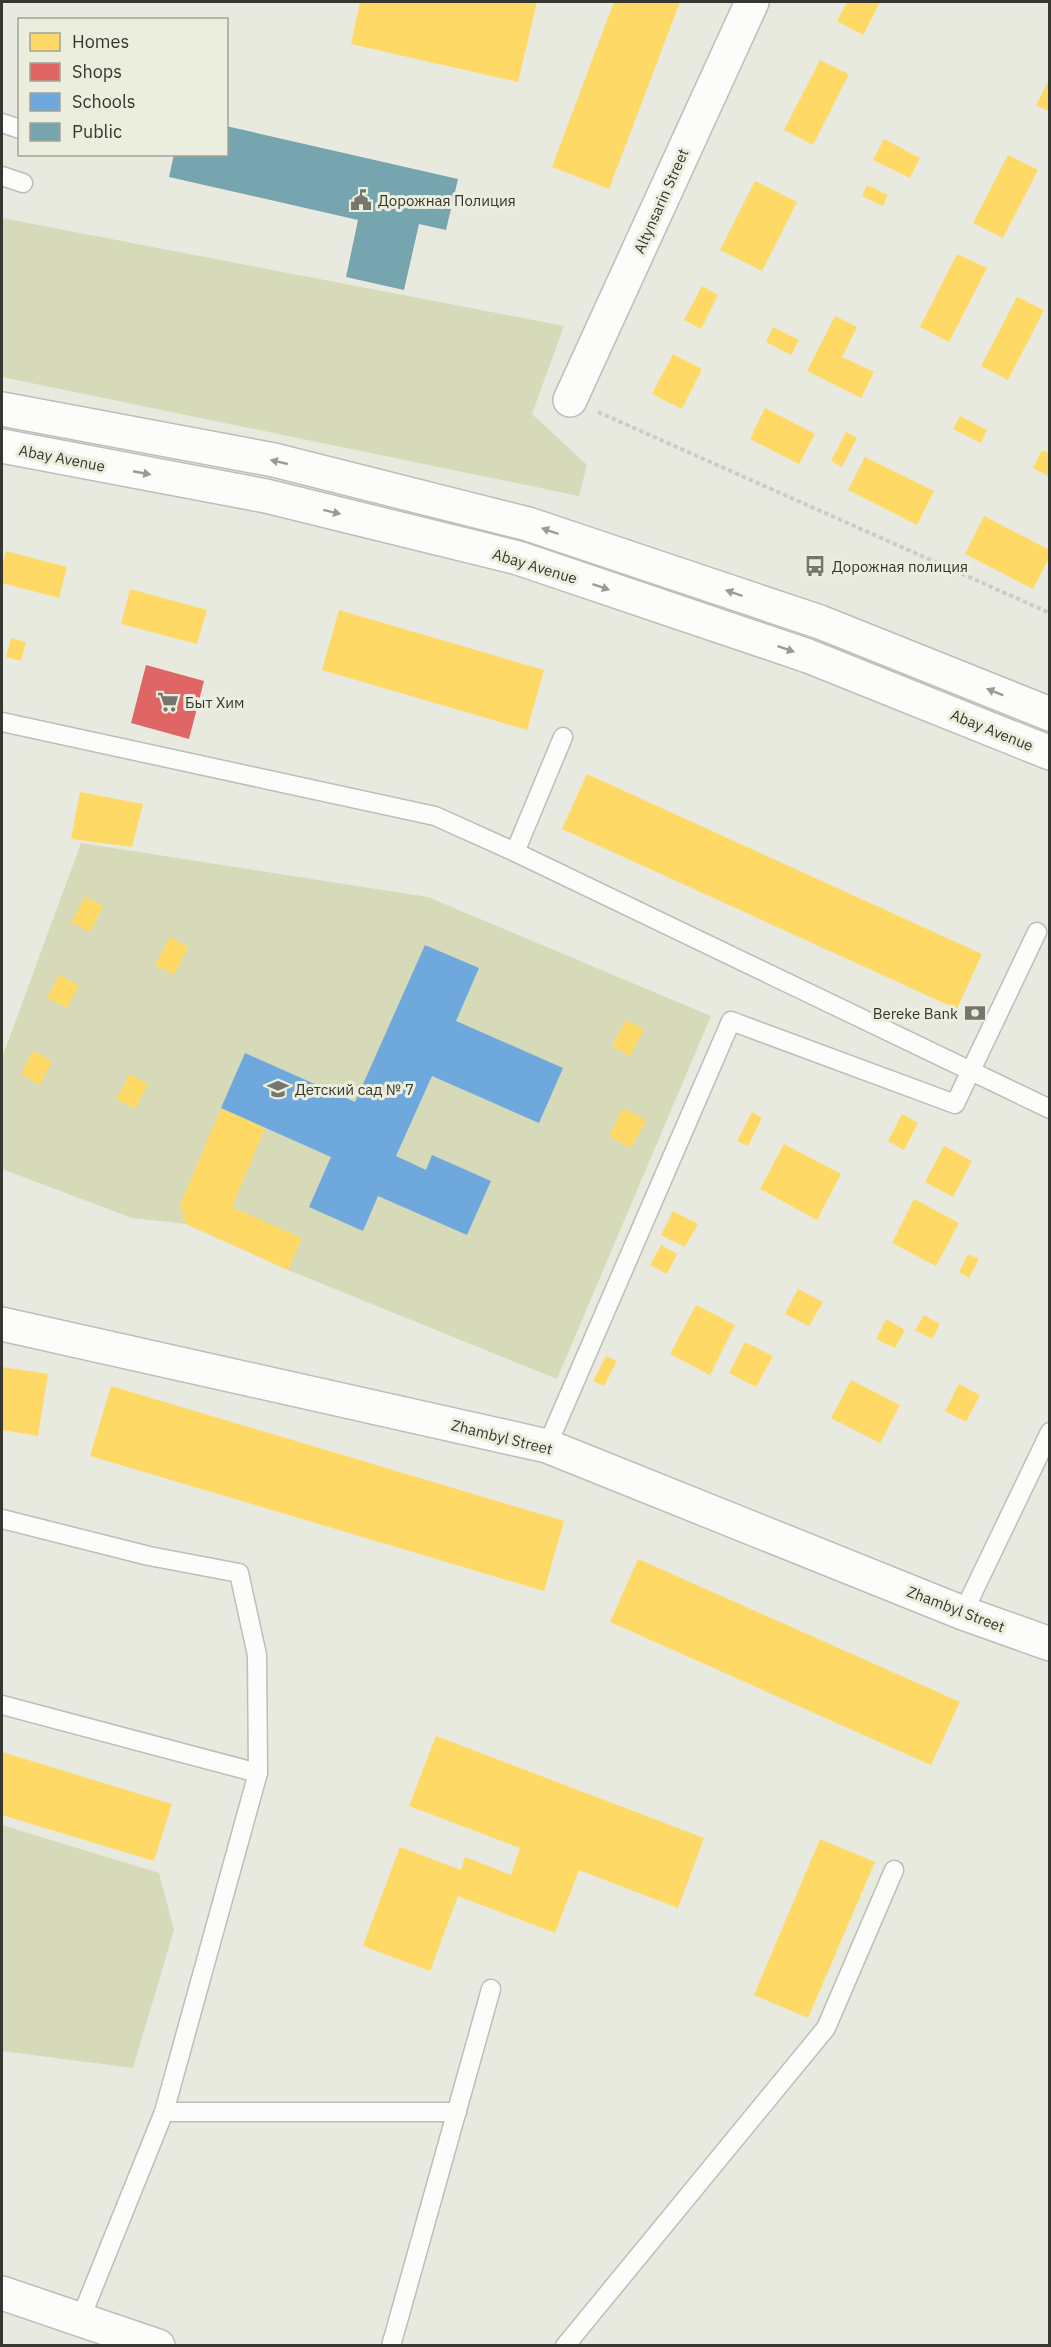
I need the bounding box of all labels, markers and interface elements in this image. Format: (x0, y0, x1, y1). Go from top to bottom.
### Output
legend (18, 18, 228, 156)
text: Homes (72, 30, 129, 53)
text: Shops (72, 60, 122, 83)
text: Schools (72, 90, 136, 113)
text: Public (72, 120, 122, 143)
street label: Altynsarin Street (629, 146, 693, 256)
public building icon: Дорожная Полиция (349, 188, 373, 212)
place label: Дорожная Полиция (378, 191, 516, 210)
street label: Abay Avenue (17, 440, 107, 476)
one-way arrow (270, 456, 289, 466)
one-way arrow (132, 468, 151, 477)
one-way arrow (323, 508, 342, 518)
one-way arrow (541, 526, 559, 535)
street label: Abay Avenue (490, 544, 580, 588)
bus stop icon: Дорожная полиция (803, 554, 827, 578)
place label: Дорожная полиция (832, 557, 968, 576)
one-way arrow (592, 582, 610, 592)
one-way arrow (725, 588, 743, 598)
one-way arrow (777, 645, 795, 654)
one-way arrow (986, 687, 1004, 696)
supermarket icon: Быт Хим (156, 690, 180, 714)
place label: Быт Хим (185, 693, 244, 712)
street label: Abay Avenue (948, 705, 1036, 755)
bank icon: Bereke Bank (963, 1001, 987, 1025)
place label: Bereke Bank (873, 1004, 958, 1023)
school or university icon: Детский сад № 7 (266, 1077, 290, 1101)
place label: Детский сад № 7 (295, 1080, 414, 1099)
street label: Zhambyl Street (450, 1415, 554, 1459)
street label: Zhambyl Street (904, 1582, 1008, 1636)

